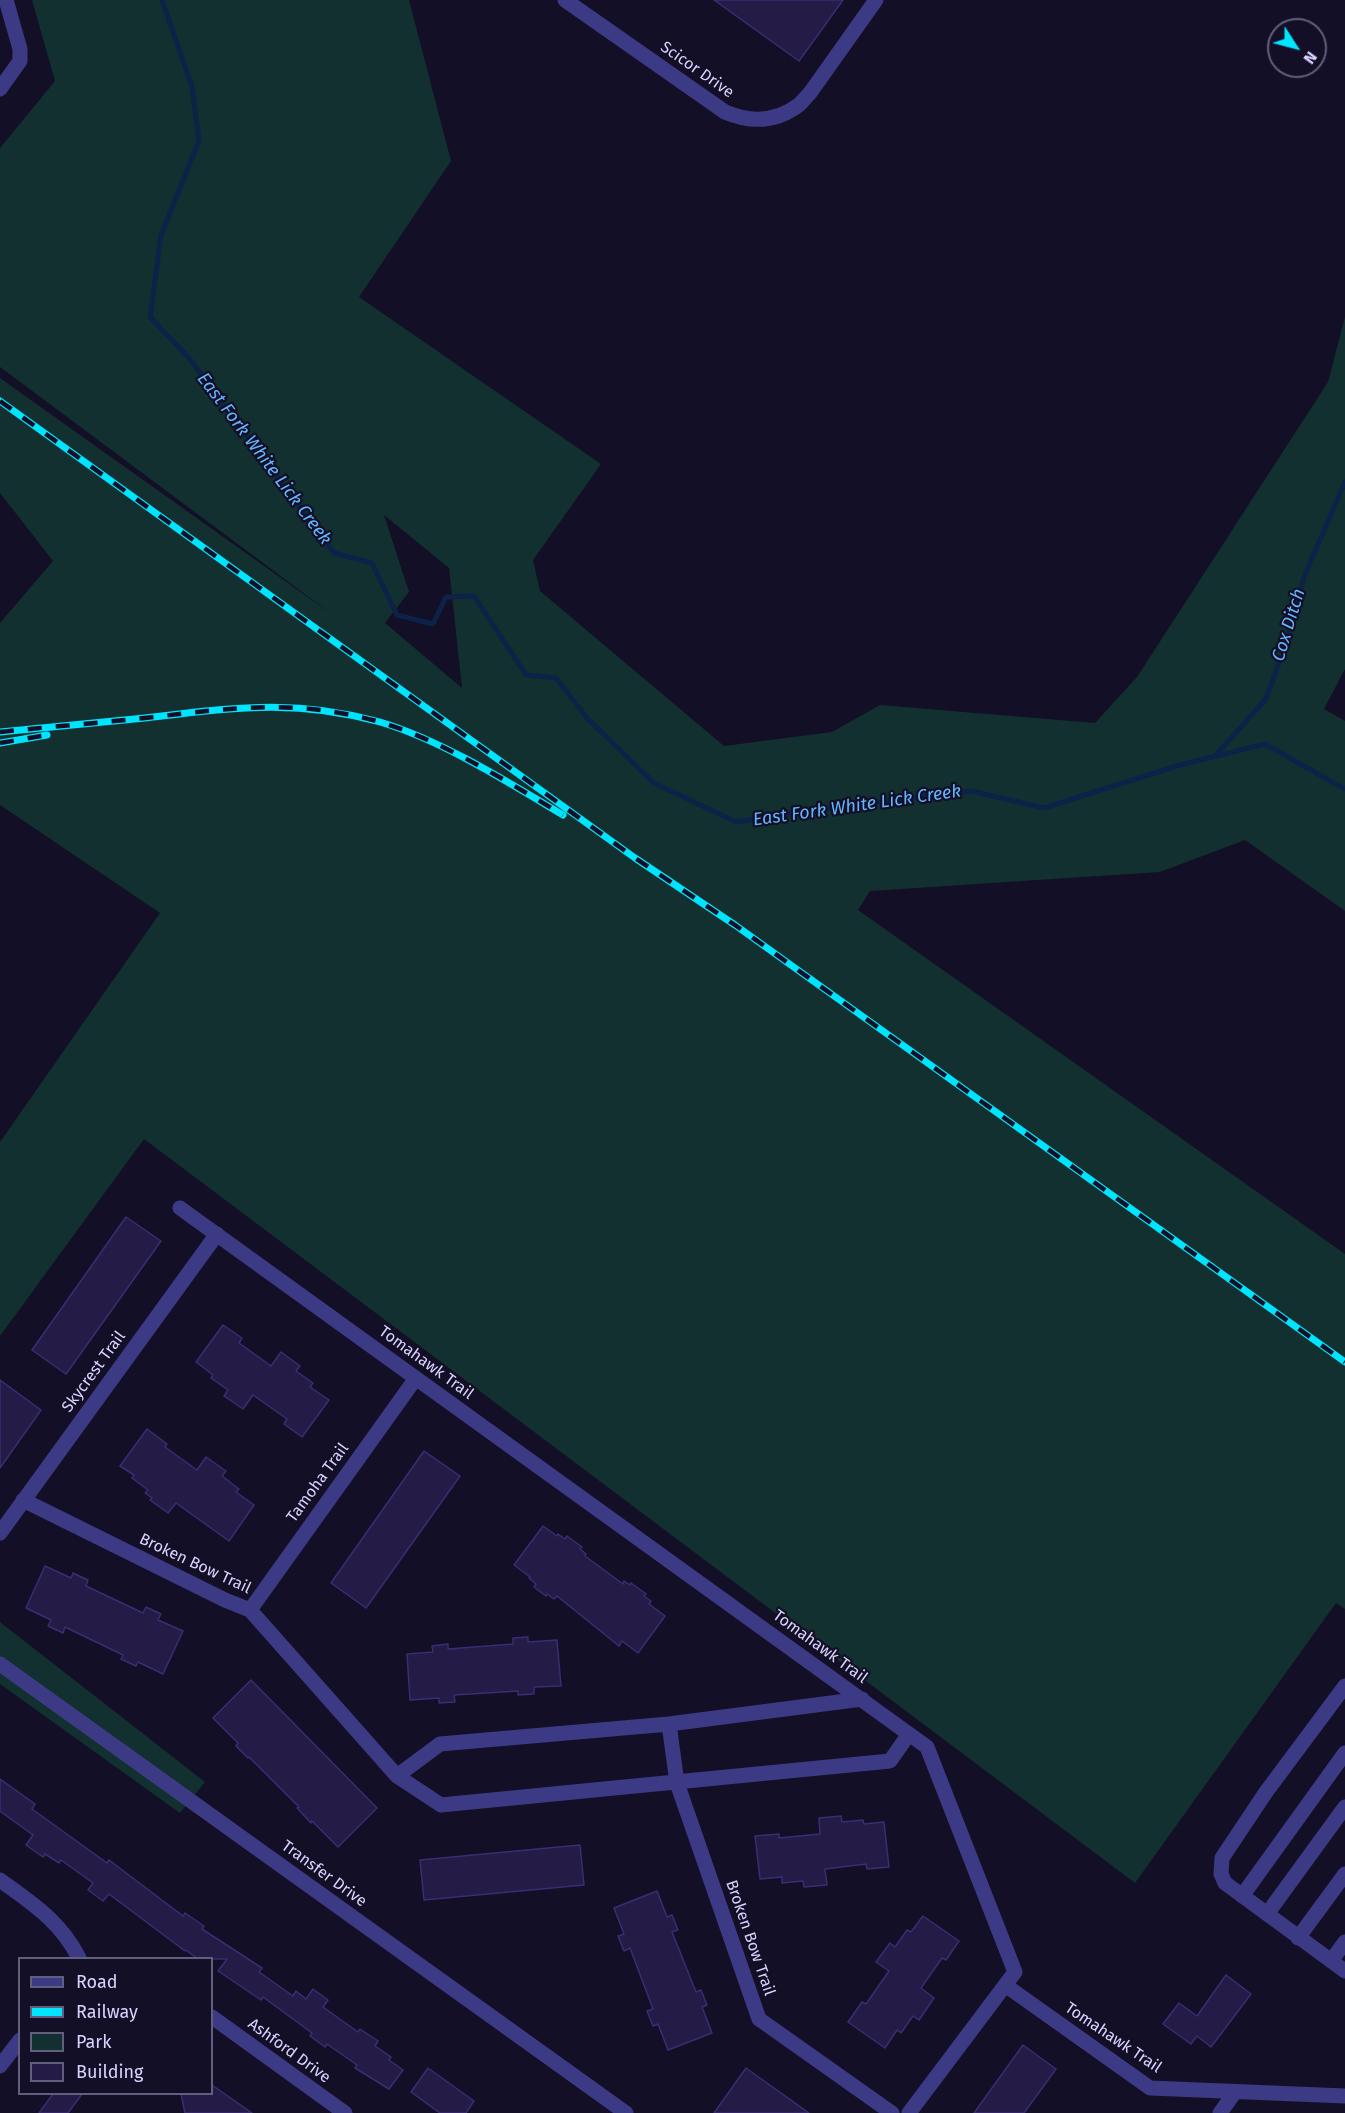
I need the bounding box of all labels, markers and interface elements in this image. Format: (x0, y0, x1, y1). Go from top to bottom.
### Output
north arrow (1267, 18, 1327, 78)
street label: Scicor Drive (656, 38, 738, 102)
text: N (1300, 48, 1321, 68)
water label: East Fork White Lick Creek (192, 369, 336, 549)
water label: Cox Ditch (1268, 586, 1310, 664)
water label: East Fork White Lick Creek (751, 781, 963, 831)
street label: Tomahawk Trail (375, 1322, 477, 1404)
street label: Skycrest Trail (58, 1328, 130, 1416)
street label: Tamoha Trail (283, 1440, 353, 1526)
street label: Broken Bow Trail (136, 1530, 254, 1598)
street label: Tomahawk Trail (769, 1606, 871, 1688)
street label: Transfer Drive (278, 1837, 370, 1911)
street label: Broken Bow Trail (721, 1878, 779, 1998)
legend (18, 1957, 213, 2095)
text: Road (76, 1971, 118, 1993)
street label: Tomahawk Trail (1061, 1999, 1165, 2077)
text: Railway (76, 2001, 138, 2023)
street label: Ashford Drive (244, 2015, 334, 2087)
text: Park (76, 2031, 111, 2053)
text: Building (76, 2061, 143, 2083)

